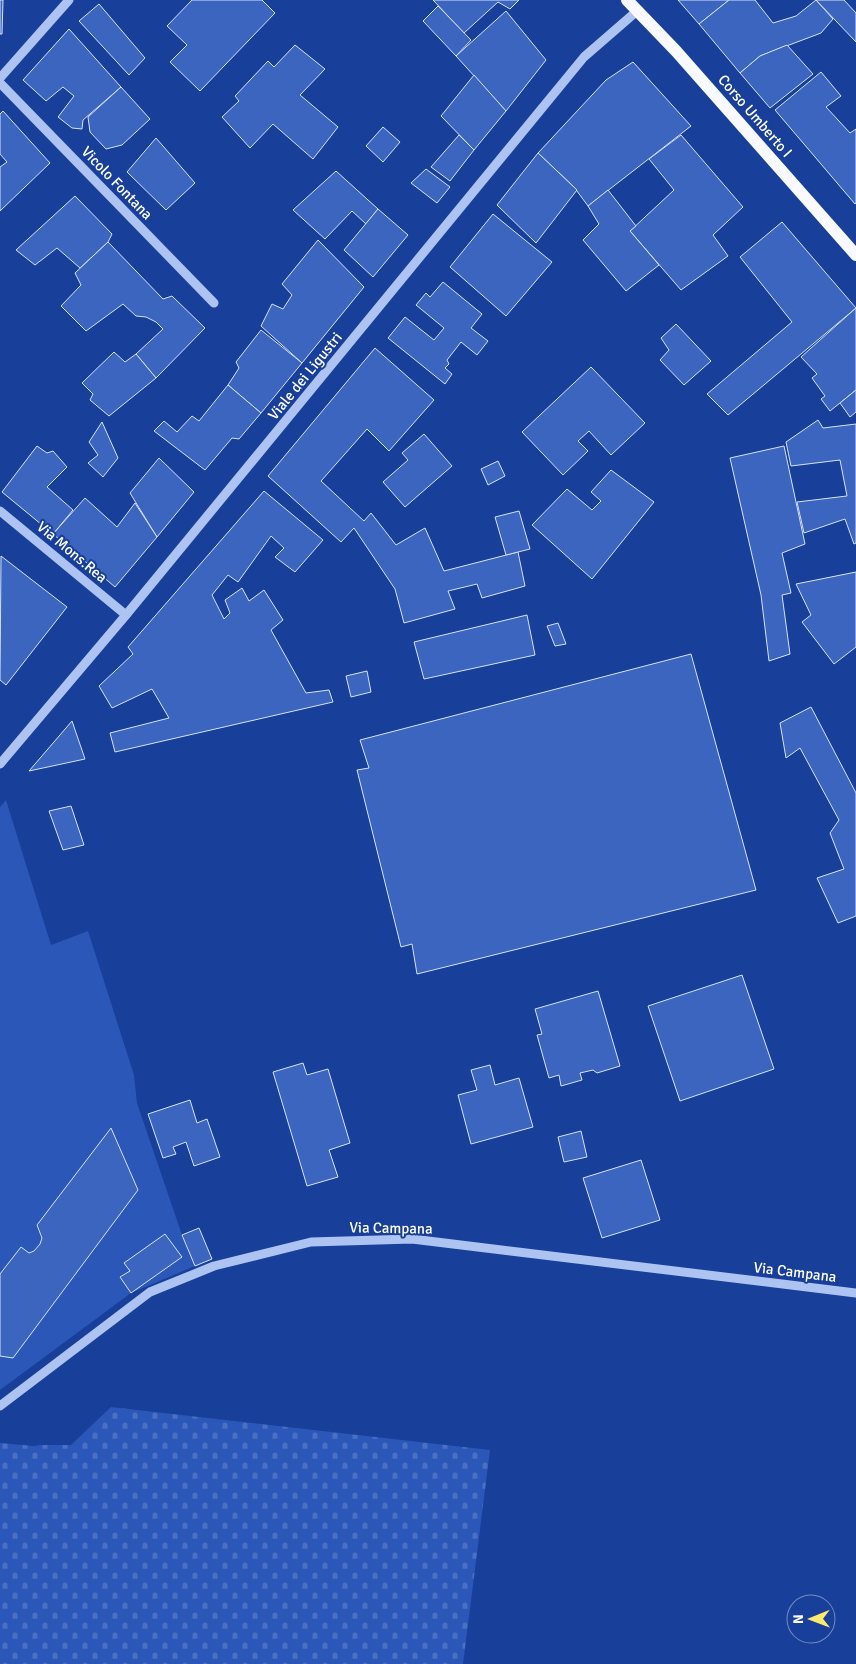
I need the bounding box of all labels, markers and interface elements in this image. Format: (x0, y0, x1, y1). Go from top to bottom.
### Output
street label: Corso Umberto I (714, 71, 796, 161)
street label: Vicolo Fontana (78, 143, 156, 223)
street label: Viale dei Ligustri (264, 329, 346, 423)
street label: Via Mons.Rea (33, 517, 111, 587)
street label: Via Campana (349, 1218, 433, 1238)
street label: Via Campana (752, 1258, 838, 1286)
north arrow (786, 1594, 836, 1644)
text: N (790, 1614, 807, 1624)

